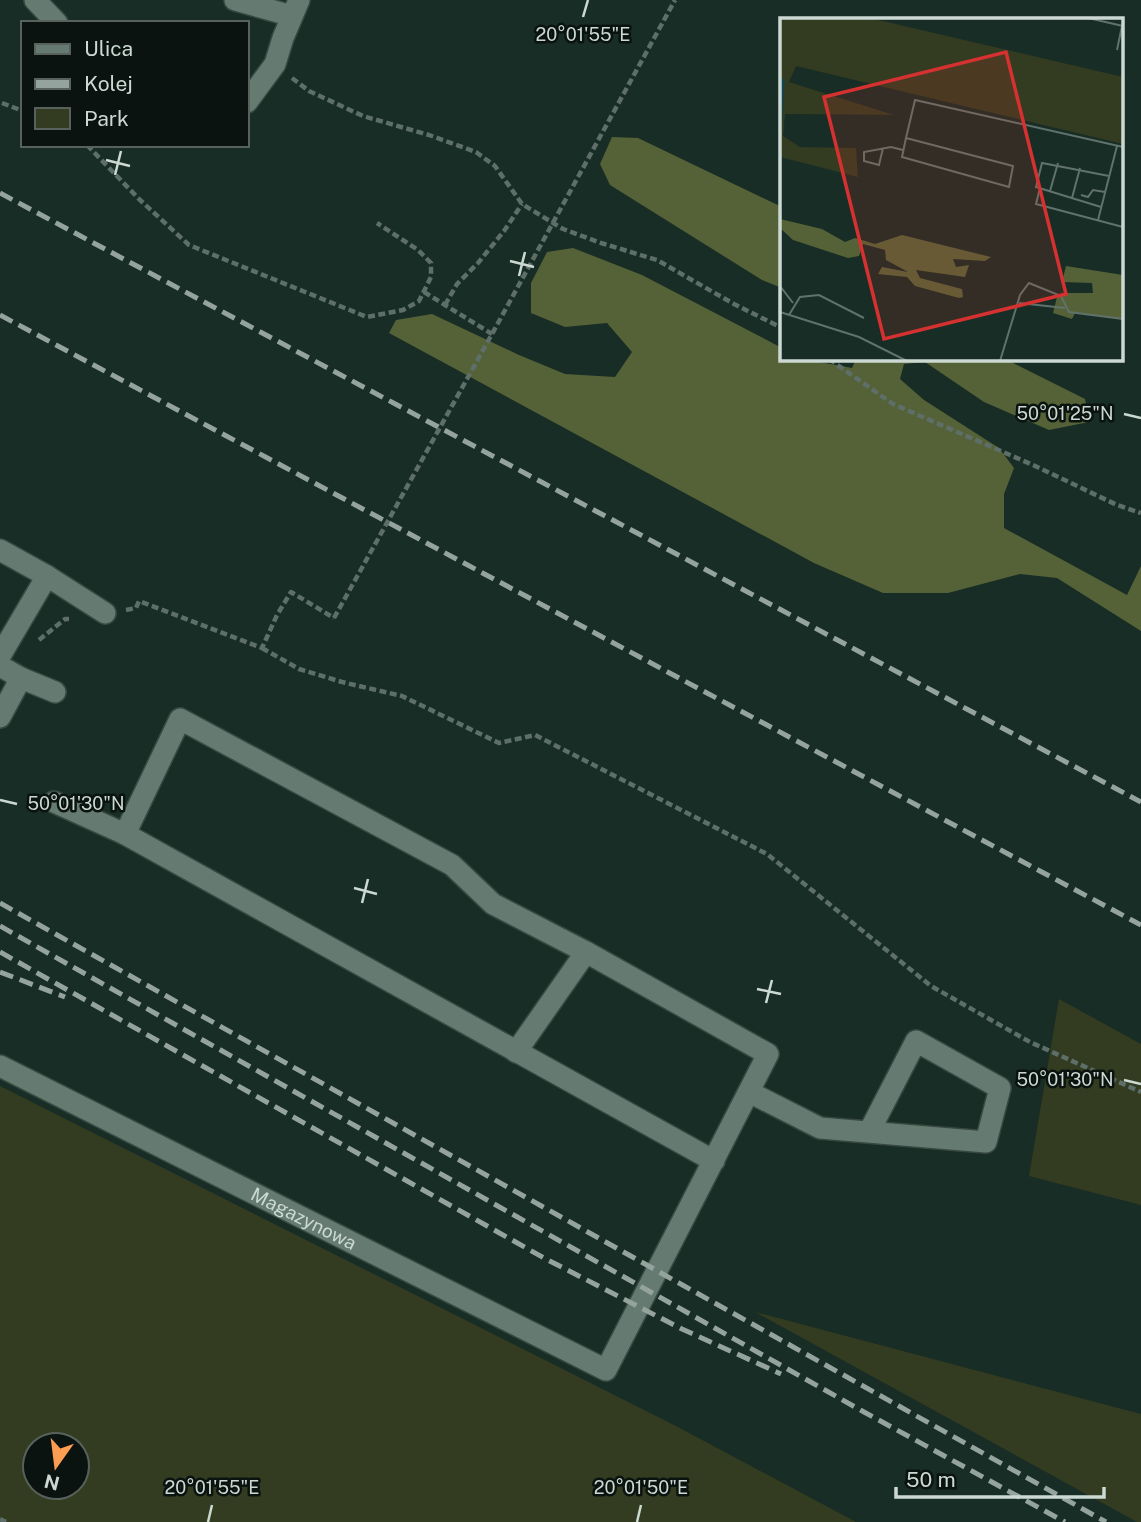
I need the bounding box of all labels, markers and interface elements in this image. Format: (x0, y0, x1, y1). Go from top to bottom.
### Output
inset map (780, 18, 1124, 360)
legend (21, 21, 248, 147)
text: 20°01'55"E (536, 24, 630, 45)
text: Ulica (84, 36, 133, 61)
text: Kolej (84, 71, 133, 96)
text: Park (84, 106, 129, 131)
text: 50°01'25"N (1016, 403, 1114, 424)
text: 50°01'30"N (27, 793, 125, 814)
text: 50°01'30"N (1016, 1069, 1114, 1090)
street label: Magazynowa (247, 1183, 360, 1254)
north arrow (21, 1431, 91, 1501)
scale bar (896, 1456, 1104, 1500)
text: 50 m (906, 1467, 956, 1492)
text: N (42, 1470, 62, 1495)
text: 20°01'55"E (165, 1477, 259, 1498)
text: 20°01'50"E (594, 1477, 688, 1498)

